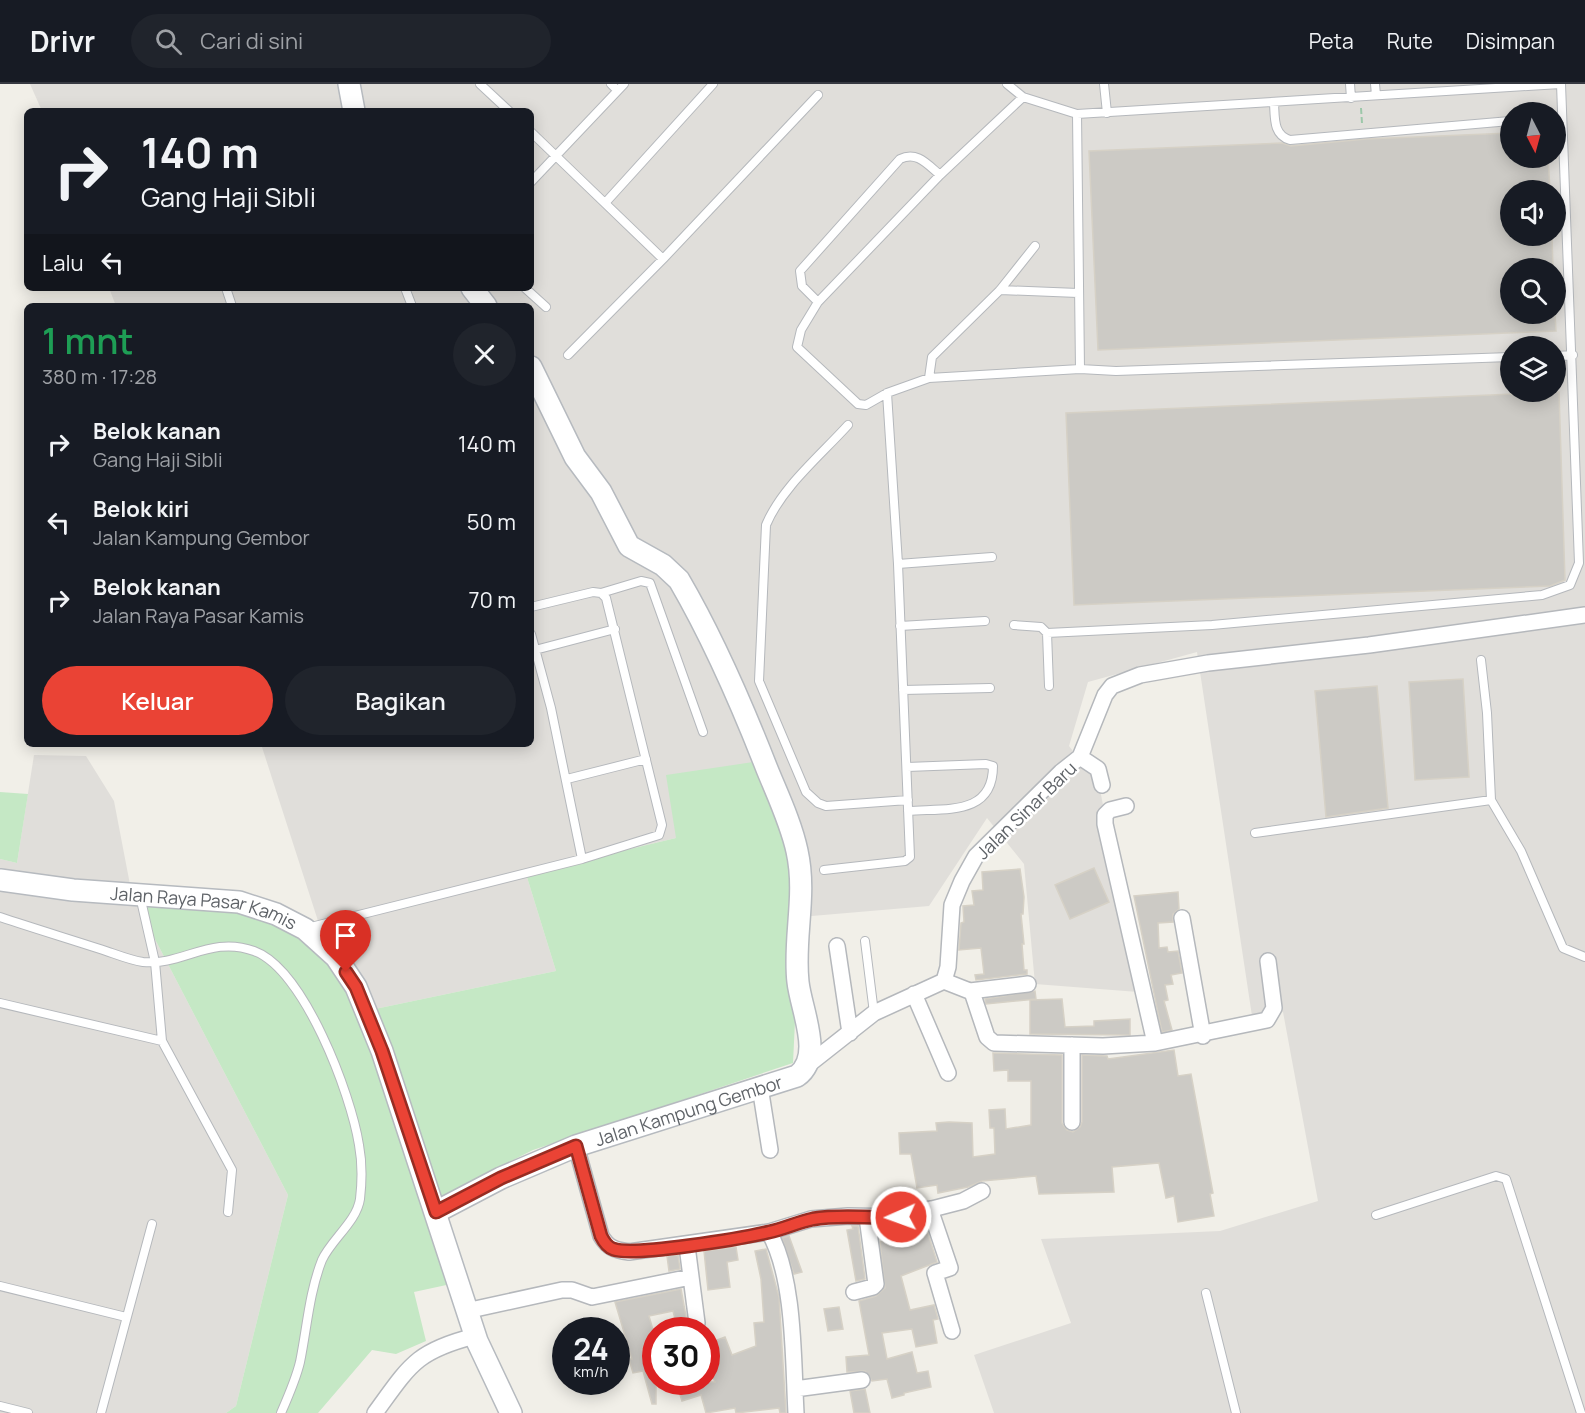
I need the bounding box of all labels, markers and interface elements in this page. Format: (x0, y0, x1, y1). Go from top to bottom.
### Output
search box (131, 14, 551, 68)
text: Drivr (30, 22, 95, 60)
icon: search (152, 25, 185, 58)
text: Cari di sini (200, 26, 303, 56)
text: Peta (1309, 27, 1354, 55)
text: Rute (1387, 27, 1433, 55)
text: Disimpan (1466, 27, 1555, 55)
north arrow (1500, 102, 1566, 168)
map controls (1500, 102, 1566, 402)
text: 140 m (141, 123, 259, 181)
icon: right (42, 132, 120, 210)
text: Gang Haji Sibli (141, 178, 316, 215)
button: sound (1500, 180, 1566, 246)
icon: left (96, 246, 129, 279)
text: Lalu (42, 248, 84, 278)
button: search (1500, 258, 1566, 324)
text: 1 mnt (42, 316, 134, 365)
button: close (453, 323, 516, 386)
button: layers (1500, 336, 1566, 402)
text: 380 m · 17:28 (42, 363, 157, 390)
text: Belok kanan (93, 416, 221, 446)
icon: right (42, 428, 75, 461)
text: 140 m (458, 429, 516, 459)
text: Gang Haji Sibli (93, 446, 223, 473)
text: Belok kiri (93, 494, 189, 524)
icon: left (42, 506, 75, 539)
text: 50 m (467, 507, 516, 537)
text: Jalan Kampung Gembor (93, 524, 310, 551)
text: Belok kanan (93, 572, 221, 602)
icon: right (42, 584, 75, 617)
text: 70 m (468, 585, 516, 615)
text: Jalan Raya Pasar Kamis (93, 602, 304, 629)
button: Keluar (42, 666, 273, 735)
button: Bagikan (285, 666, 516, 735)
street label: Jalan Sinar Baru (970, 756, 1082, 864)
street label: Jalan Raya Pasar Kamis (109, 881, 301, 935)
pin (320, 910, 371, 972)
icon: arrive (329, 919, 362, 952)
street label: Jalan Kampung Gembor (592, 1069, 786, 1151)
position arrow (869, 1185, 933, 1249)
speed limit sign: 30 (642, 1317, 720, 1395)
text: 24 (573, 1328, 609, 1369)
text: km/h (574, 1361, 608, 1382)

